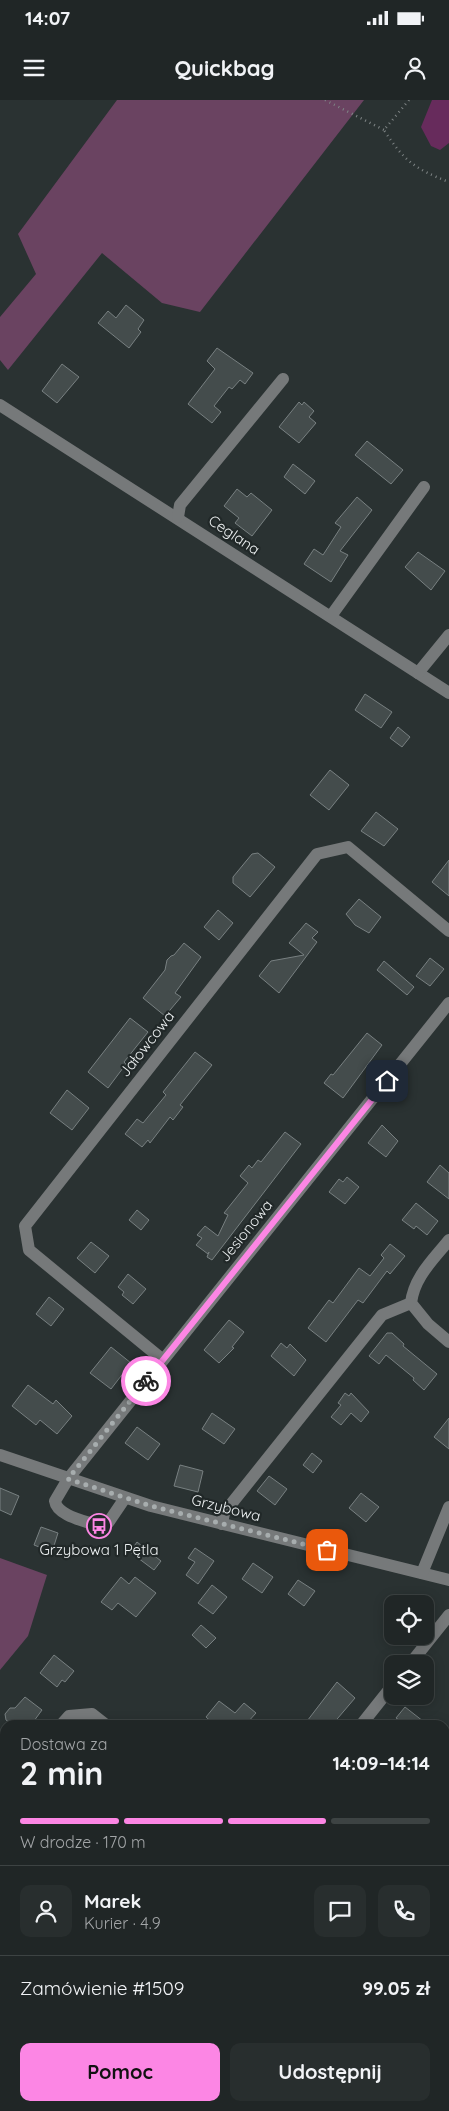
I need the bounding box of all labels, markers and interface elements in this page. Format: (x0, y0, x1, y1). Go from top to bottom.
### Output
text: 14:07 (25, 6, 70, 30)
icon: menu (20, 54, 48, 82)
text: Quickbag (174, 54, 275, 82)
icon: person (401, 54, 429, 82)
street label: Ceglana (205, 511, 264, 559)
street label: Jałowcowa (115, 1007, 178, 1081)
pin (366, 1060, 408, 1102)
icon: home (373, 1067, 401, 1095)
street label: Jesionowa (215, 1196, 276, 1266)
courier (121, 1356, 171, 1406)
icon: bike (132, 1367, 160, 1395)
street label: Grzybowa (190, 1490, 263, 1525)
bus stop icon: Grzybowa 1 Pętla (86, 1513, 112, 1539)
pin (306, 1529, 348, 1571)
icon: bag (313, 1536, 341, 1564)
place label: Grzybowa 1 Pętla (39, 1540, 159, 1559)
map controls (384, 1595, 434, 1705)
button: locate (384, 1595, 434, 1645)
button: layers (384, 1655, 434, 1705)
text: Dostawa za (20, 1734, 107, 1754)
text: 14:09–14:14 (332, 1751, 430, 1775)
text: 2 min (20, 1753, 103, 1793)
text: W drodze · 170 m (20, 1832, 146, 1852)
button: person (20, 1885, 72, 1937)
button: chat (314, 1885, 366, 1937)
button: phone (378, 1885, 430, 1937)
text: Marek (84, 1889, 141, 1913)
text: Kurier · 4.9 (84, 1913, 161, 1933)
text: Zamówienie #1509 (20, 1976, 184, 2000)
text: 99.05 zł (362, 1976, 430, 2000)
button: Pomoc (20, 2043, 220, 2101)
button: Udostępnij (230, 2043, 430, 2101)

